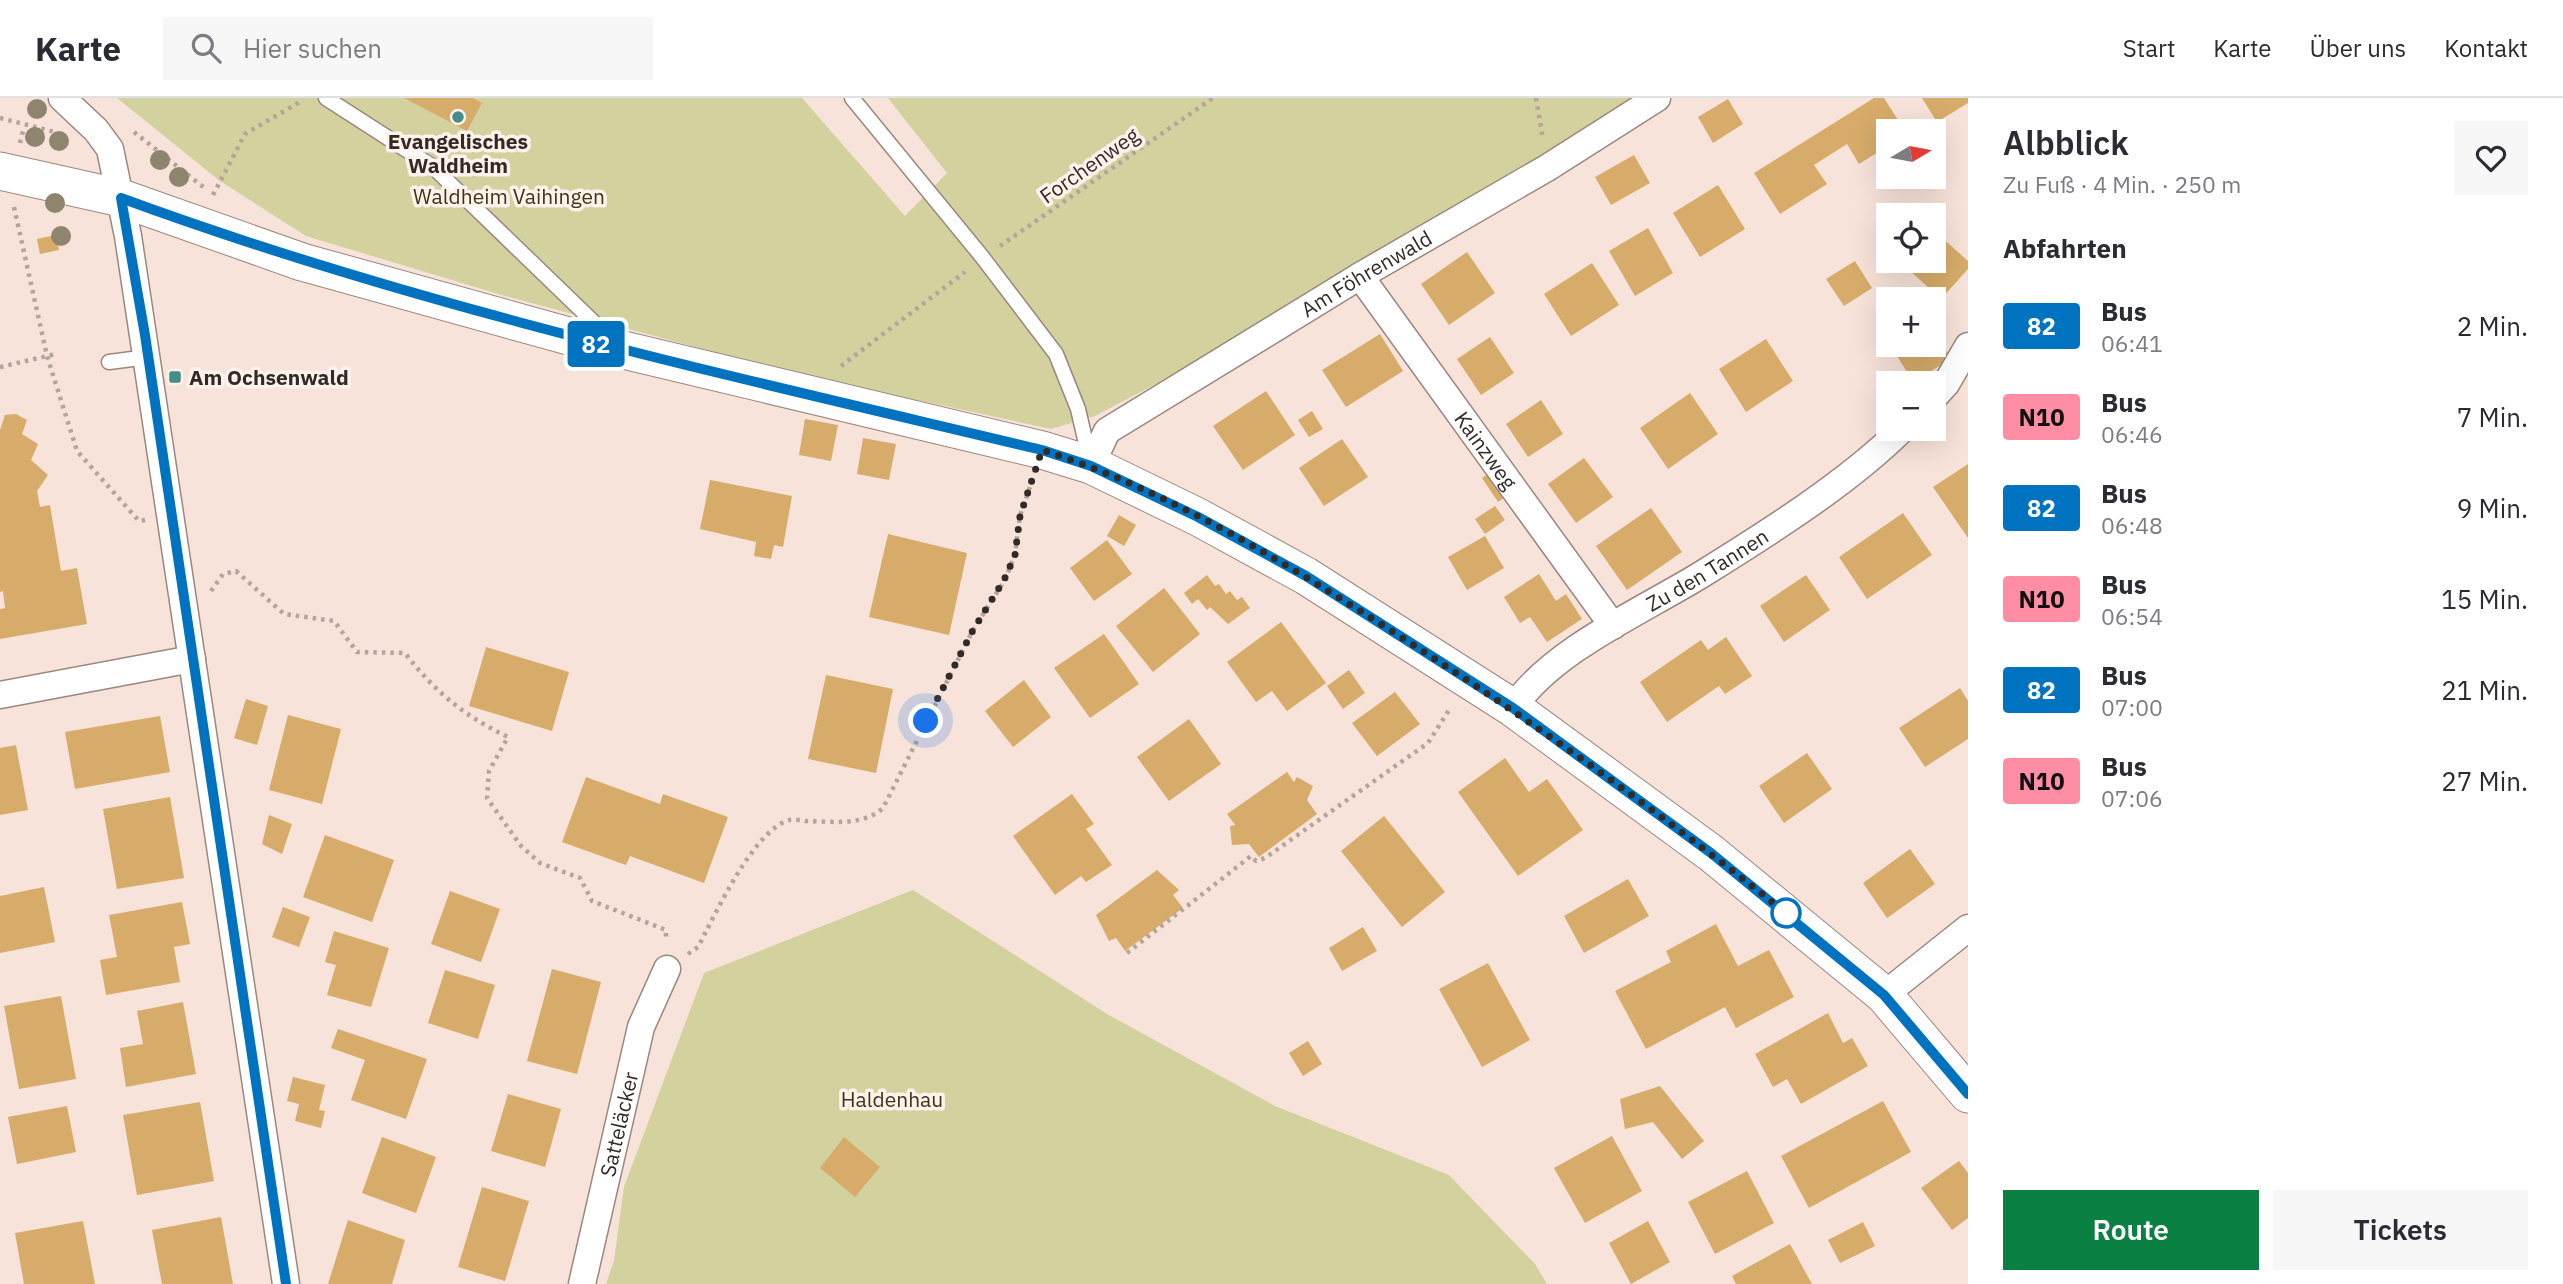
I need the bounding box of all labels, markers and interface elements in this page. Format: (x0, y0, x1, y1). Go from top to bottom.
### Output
search box (163, 17, 653, 80)
text: Karte (35, 27, 121, 70)
icon: search (187, 29, 225, 67)
text: Hier suchen (243, 31, 382, 65)
text: Start (2123, 32, 2175, 64)
text: Karte (2213, 32, 2271, 64)
text: Über uns (2309, 32, 2406, 64)
text: Kontakt (2444, 32, 2528, 64)
marker: Evangelisches Waldheim (450, 109, 466, 125)
north arrow (1876, 119, 1946, 189)
map controls (1876, 119, 1946, 441)
street label: Forchenweg (1034, 121, 1144, 209)
text: Albblick (2003, 121, 2129, 164)
button: heart (2454, 121, 2528, 195)
place label: Evangelisches Waldheim (388, 127, 528, 179)
text: Zu Fuß · 4 Min. · 250 m (2003, 169, 2241, 199)
park label: Waldheim Vaihingen (413, 182, 605, 210)
button: locate (1876, 203, 1946, 273)
street label: Am Föhrenwald (1295, 224, 1437, 323)
text: Abfahrten (2003, 231, 2127, 265)
button: + (1876, 287, 1946, 357)
text: Bus (2101, 294, 2147, 328)
text: 2 Min. (2457, 309, 2528, 343)
text: 82 (2027, 310, 2056, 342)
line badge: 82 (564, 321, 628, 367)
text: 82 (582, 328, 610, 360)
text: 06:41 (2101, 328, 2163, 358)
place label: Am Ochsenwald (189, 363, 349, 391)
marker: Am Ochsenwald (167, 369, 183, 385)
button: − (1876, 371, 1946, 441)
text: Bus (2101, 385, 2147, 419)
text: 7 Min. (2457, 400, 2528, 434)
text: N10 (2018, 401, 2065, 433)
street label: Kainzweg (1448, 406, 1524, 495)
text: 06:46 (2101, 419, 2163, 449)
text: Bus (2101, 476, 2147, 510)
text: 9 Min. (2457, 491, 2528, 525)
text: 82 (2027, 492, 2056, 524)
text: 06:48 (2101, 510, 2163, 540)
street label: Zu den Tannen (1641, 522, 1774, 618)
text: Bus (2101, 567, 2147, 601)
text: 15 Min. (2441, 582, 2528, 616)
text: N10 (2018, 583, 2065, 615)
text: 06:54 (2101, 601, 2163, 631)
text: Bus (2101, 658, 2147, 692)
text: 21 Min. (2441, 673, 2528, 707)
text: 82 (2027, 674, 2056, 706)
text: 07:00 (2101, 692, 2163, 722)
your location (908, 703, 943, 738)
text: Bus (2101, 749, 2147, 783)
text: 27 Min. (2441, 764, 2528, 798)
text: N10 (2018, 765, 2065, 797)
text: 07:06 (2101, 783, 2163, 813)
unlabelled marker (1771, 898, 1801, 928)
street label: Satteläcker (593, 1069, 644, 1179)
park label: Haldenhau (841, 1085, 943, 1113)
button: Route (2003, 1190, 2259, 1270)
button: Tickets (2273, 1190, 2528, 1270)

